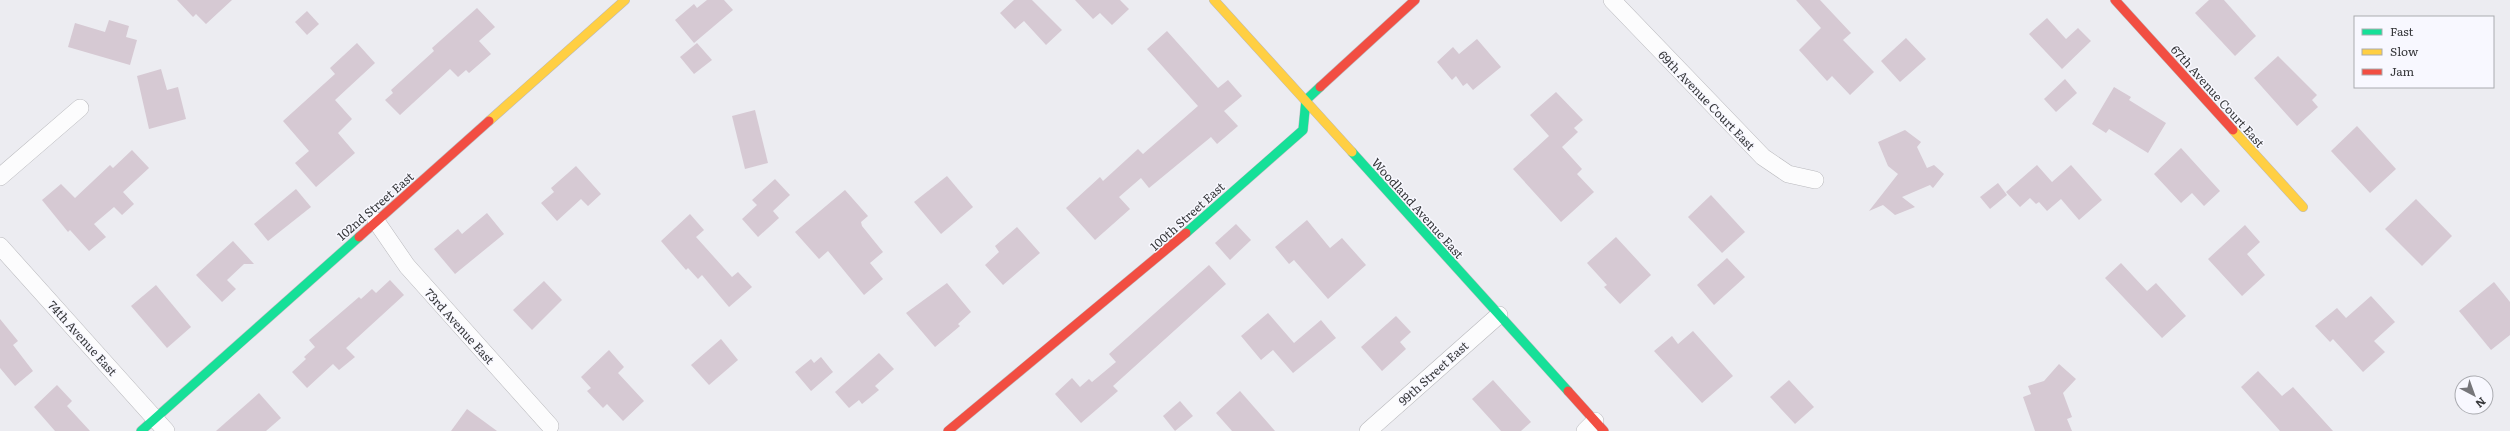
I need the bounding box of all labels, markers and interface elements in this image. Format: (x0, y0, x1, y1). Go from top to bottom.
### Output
legend (2354, 16, 2494, 88)
text: Fast (2390, 22, 2414, 40)
street label: 67th Avenue Court East (2167, 41, 2269, 151)
text: Slow (2390, 42, 2419, 60)
street label: 69th Avenue Court East (1655, 46, 1760, 154)
text: Jam (2390, 62, 2415, 80)
street label: Woodland Avenue East (1368, 154, 1468, 262)
street label: 102nd Street East (333, 168, 417, 244)
street label: 100th Street East (1146, 177, 1228, 254)
street label: 73rd Avenue East (421, 284, 499, 368)
street label: 74th Avenue East (44, 296, 122, 380)
street label: 99th Street East (1394, 337, 1472, 409)
north arrow (2454, 375, 2494, 415)
text: N (2472, 394, 2490, 412)

